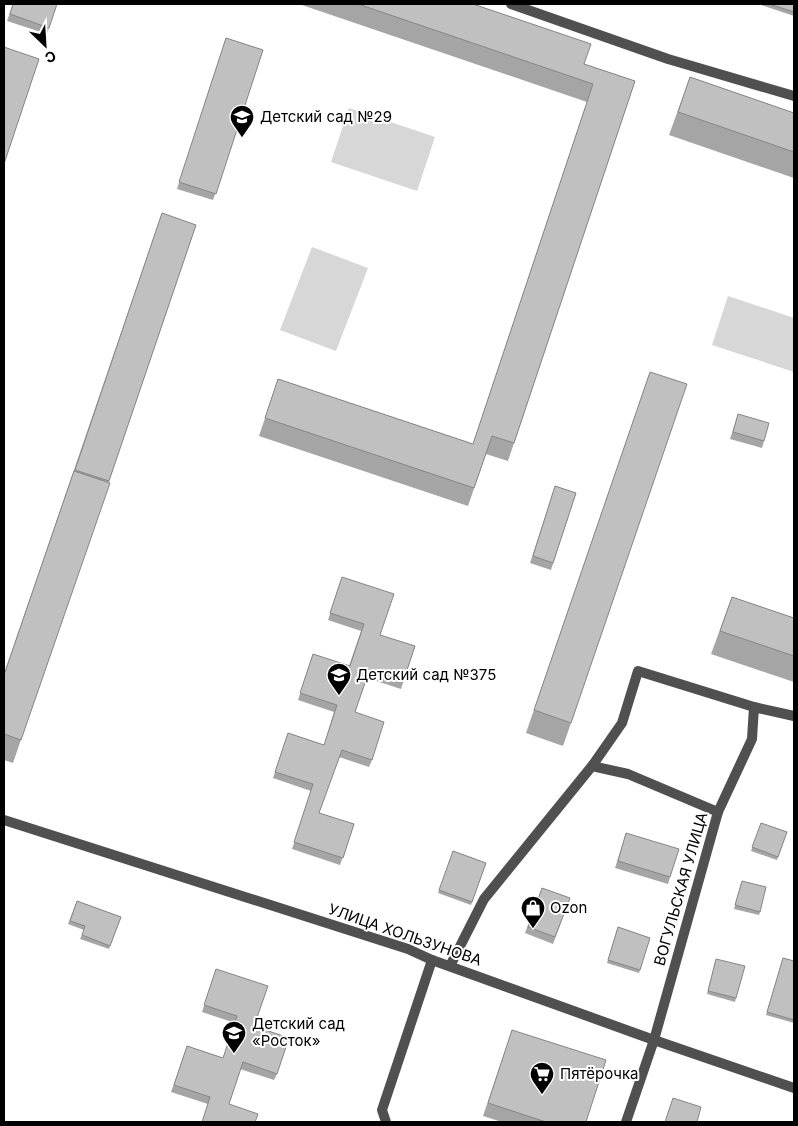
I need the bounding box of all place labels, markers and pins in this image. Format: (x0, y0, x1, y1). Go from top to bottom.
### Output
school or university icon: Детский сад №29 (229, 104, 255, 138)
place label: Детский сад №29 (260, 107, 392, 126)
school or university icon: Детский сад №375 (326, 662, 352, 696)
place label: Детский сад №375 (356, 665, 496, 684)
shop icon: Ozon (520, 895, 546, 929)
place label: Ozon (550, 898, 587, 917)
place label: Детский сад «Росток» (252, 1014, 345, 1050)
school or university icon: Детский сад «Росток» (221, 1020, 247, 1054)
supermarket icon: Пятёрочка (529, 1061, 555, 1095)
place label: Пятёрочка (560, 1064, 639, 1083)

